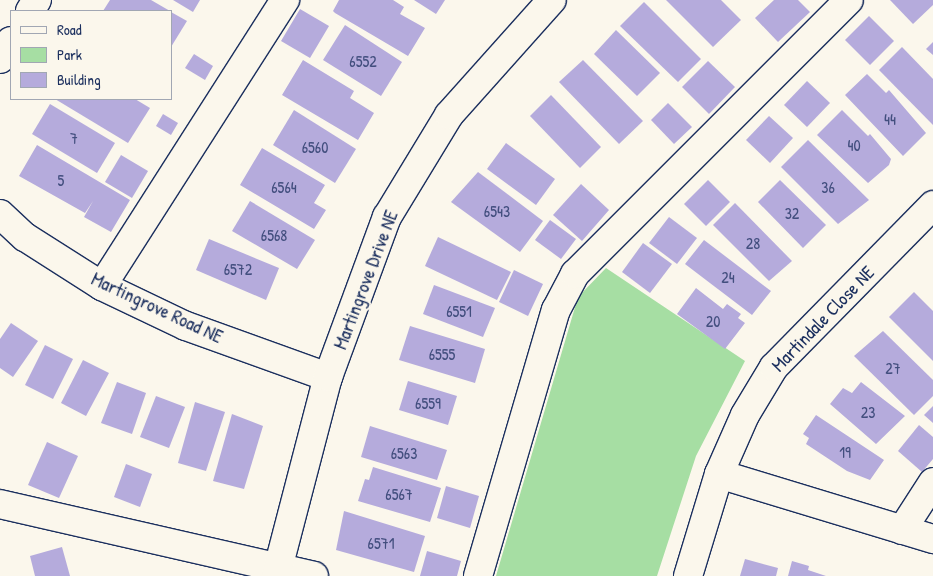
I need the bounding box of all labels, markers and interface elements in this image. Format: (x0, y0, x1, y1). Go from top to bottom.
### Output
legend (10, 10, 172, 100)
text: Road (57, 19, 82, 40)
text: Park (57, 44, 82, 65)
house number: 6552 (349, 51, 377, 71)
text: Building (57, 69, 101, 90)
house number: 44 (884, 109, 896, 129)
house number: 7 (70, 128, 78, 148)
house number: 40 (847, 135, 861, 155)
house number: 6560 (302, 137, 328, 157)
house number: 5 (58, 170, 64, 190)
house number: 6564 (271, 177, 297, 197)
house number: 36 (821, 177, 835, 197)
house number: 6543 (484, 201, 510, 221)
house number: 32 (785, 203, 799, 223)
street label: Martingrove Drive NE (329, 207, 403, 353)
house number: 6568 (261, 225, 287, 245)
house number: 28 (746, 233, 760, 253)
house number: 6572 (224, 259, 252, 279)
street label: Martindale Close NE (767, 261, 879, 377)
house number: 24 (721, 267, 735, 287)
street label: Martingrove Road NE (88, 268, 226, 348)
house number: 6551 (446, 301, 472, 321)
house number: 20 (706, 311, 720, 331)
house number: 6555 (429, 344, 455, 364)
house number: 27 (885, 358, 901, 378)
house number: 6559 (415, 393, 441, 413)
house number: 23 (861, 402, 875, 422)
house number: 19 (839, 442, 851, 462)
house number: 6563 (391, 443, 417, 463)
house number: 6567 (385, 484, 413, 504)
house number: 6571 (368, 533, 394, 553)

